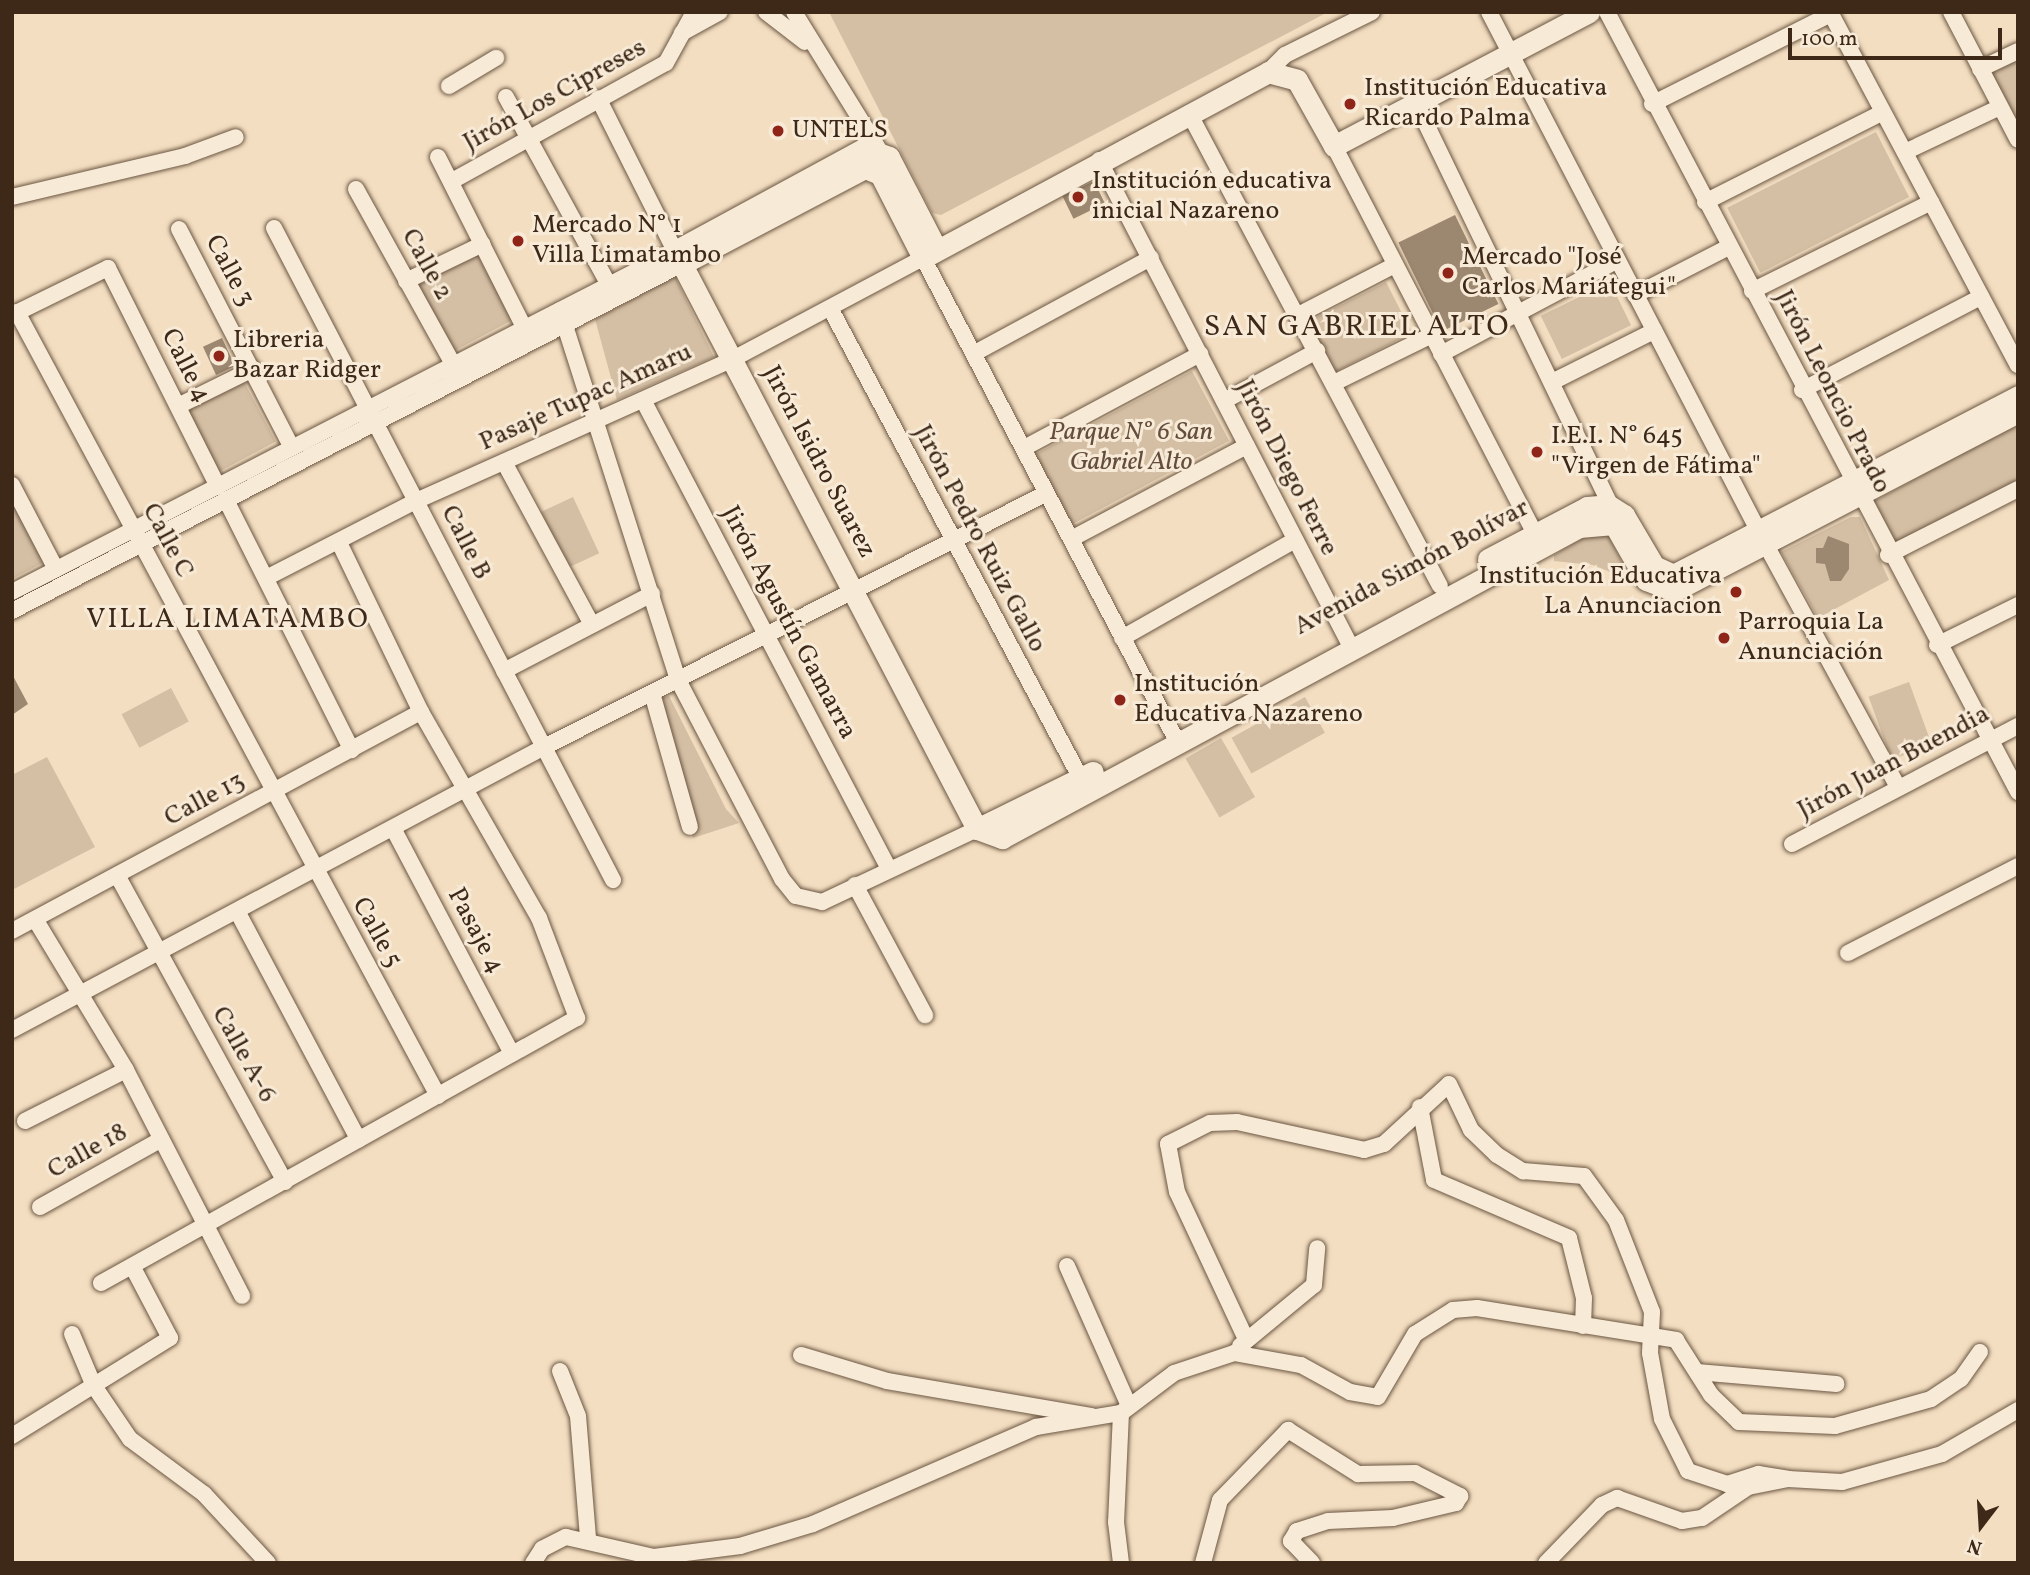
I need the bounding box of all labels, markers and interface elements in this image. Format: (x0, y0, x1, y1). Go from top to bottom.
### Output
scale bar (1792, 14, 2006, 58)
text: 100 m (1801, 25, 1858, 54)
street label: Jirón Los Cipreses (458, 33, 652, 159)
place label: Institución Educativa Ricardo Palma (1364, 73, 1607, 134)
marker: Institución Educativa Ricardo Palma (1342, 96, 1358, 112)
place label: UNTELS (792, 115, 888, 147)
marker: UNTELS (770, 123, 786, 139)
place label: Institución educativa inicial Nazareno (1092, 166, 1332, 228)
marker: Institución educativa inicial Nazareno (1070, 189, 1086, 205)
place label: Mercado N° 1 Villa Limatambo (532, 210, 721, 272)
street label: Calle 2 (394, 224, 458, 306)
street label: Calle 3 (197, 230, 261, 312)
marker: Mercado N° 1 Villa Limatambo (510, 233, 526, 249)
place label: Mercado "José Carlos Mariátegui" (1462, 242, 1676, 304)
marker: Mercado "José Carlos Mariátegui" (1440, 265, 1456, 281)
street label: Jirón Leoncio Prado (1767, 285, 1897, 499)
district label: SAN GABRIEL ALTO (1206, 309, 1508, 345)
street label: Calle 4 (153, 324, 217, 408)
place label: Libreria Bazar Ridger (233, 325, 381, 386)
street label: Pasaje Tupac Amaru (475, 337, 697, 459)
marker: Libreria Bazar Ridger (211, 348, 227, 364)
street label: Jirón Isidro Suarez (754, 361, 882, 563)
street label: Jirón Diego Ferre (1228, 375, 1344, 561)
park label: Parque N° 6 San Gabriel Alto (1049, 417, 1213, 478)
street label: Jirón Pedro Ruiz Gallo (906, 420, 1052, 658)
place label: I.E.I. N° 645 "Virgen de Fátima" (1551, 421, 1761, 482)
marker: I.E.I. N° 645 "Virgen de Fátima" (1529, 444, 1545, 460)
street label: Avenida Simón Bolívar (1289, 493, 1535, 643)
street label: Calle C (134, 498, 200, 584)
street label: Calle B (433, 501, 497, 585)
street label: Jirón Agustín Gamarra (713, 501, 863, 745)
place label: Institución Educativa La Anunciacion (1479, 561, 1722, 622)
marker: Institución Educativa La Anunciacion (1728, 584, 1744, 600)
district label: VILLA LIMATAMBO (88, 603, 368, 637)
place label: Parroquia La Anunciación (1738, 607, 1884, 668)
marker: Parroquia La Anunciación (1716, 630, 1732, 646)
place label: Institución Educativa Nazareno (1134, 669, 1363, 730)
marker: Institución Educativa Nazareno (1112, 692, 1128, 708)
street label: Jirón Juan Buendia (1793, 699, 1995, 827)
street label: Calle 13 (160, 766, 250, 834)
street label: Pasaje 4 (440, 883, 510, 979)
street label: Calle 5 (344, 892, 408, 974)
street label: Calle A-6 (204, 1002, 282, 1108)
street label: Calle 18 (43, 1117, 133, 1187)
north arrow (1946, 1491, 2016, 1561)
text: N (1964, 1532, 1985, 1561)

